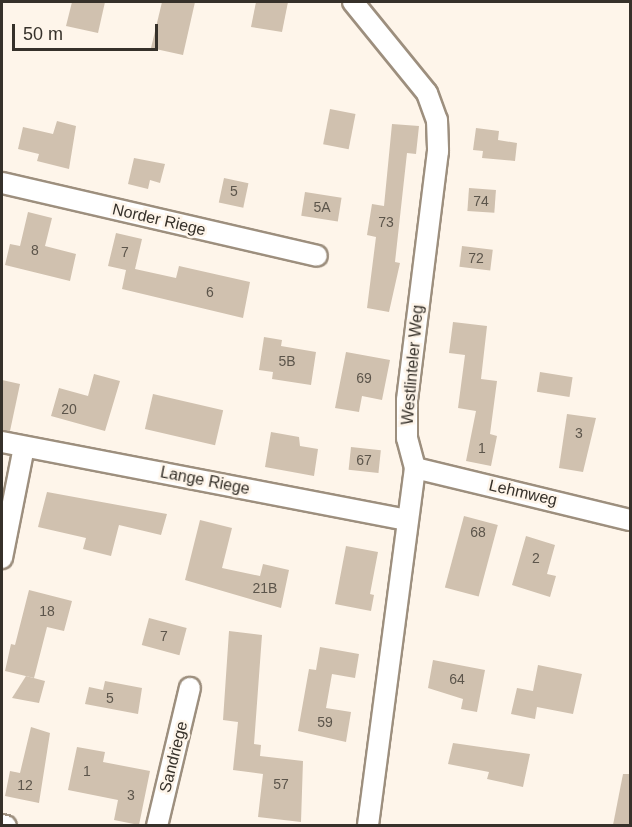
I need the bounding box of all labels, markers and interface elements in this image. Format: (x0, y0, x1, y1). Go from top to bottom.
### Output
scale bar (15, 12, 160, 50)
text: 50 m (23, 24, 63, 44)
house number: 5 (230, 183, 238, 199)
house number: 74 (473, 193, 489, 209)
house number: 5A (313, 199, 331, 215)
street label: Norder Riege (110, 200, 208, 240)
house number: 73 (378, 214, 394, 230)
house number: 8 (31, 242, 39, 258)
house number: 7 (121, 244, 129, 260)
house number: 72 (468, 250, 484, 266)
house number: 6 (206, 284, 214, 300)
street label: Westlinteler Weg (398, 304, 428, 426)
house number: 5B (278, 353, 296, 369)
house number: 69 (356, 370, 372, 386)
house number: 20 (61, 401, 77, 417)
house number: 3 (575, 425, 583, 441)
house number: 1 (478, 440, 486, 456)
house number: 67 (356, 452, 372, 468)
street label: Lange Riege (159, 463, 251, 499)
street label: Lehmweg (487, 476, 559, 510)
house number: 68 (470, 524, 486, 540)
house number: 2 (532, 550, 540, 566)
house number: 21B (253, 580, 277, 596)
house number: 18 (39, 603, 55, 619)
house number: 7 (160, 628, 168, 644)
house number: 64 (449, 671, 465, 687)
house number: 5 (106, 690, 114, 706)
house number: 59 (317, 714, 333, 730)
street label: Sandriege (156, 719, 192, 795)
house number: 1 (83, 763, 91, 779)
house number: 57 (273, 776, 289, 792)
house number: 12 (17, 777, 33, 793)
house number: 3 (127, 787, 135, 803)

